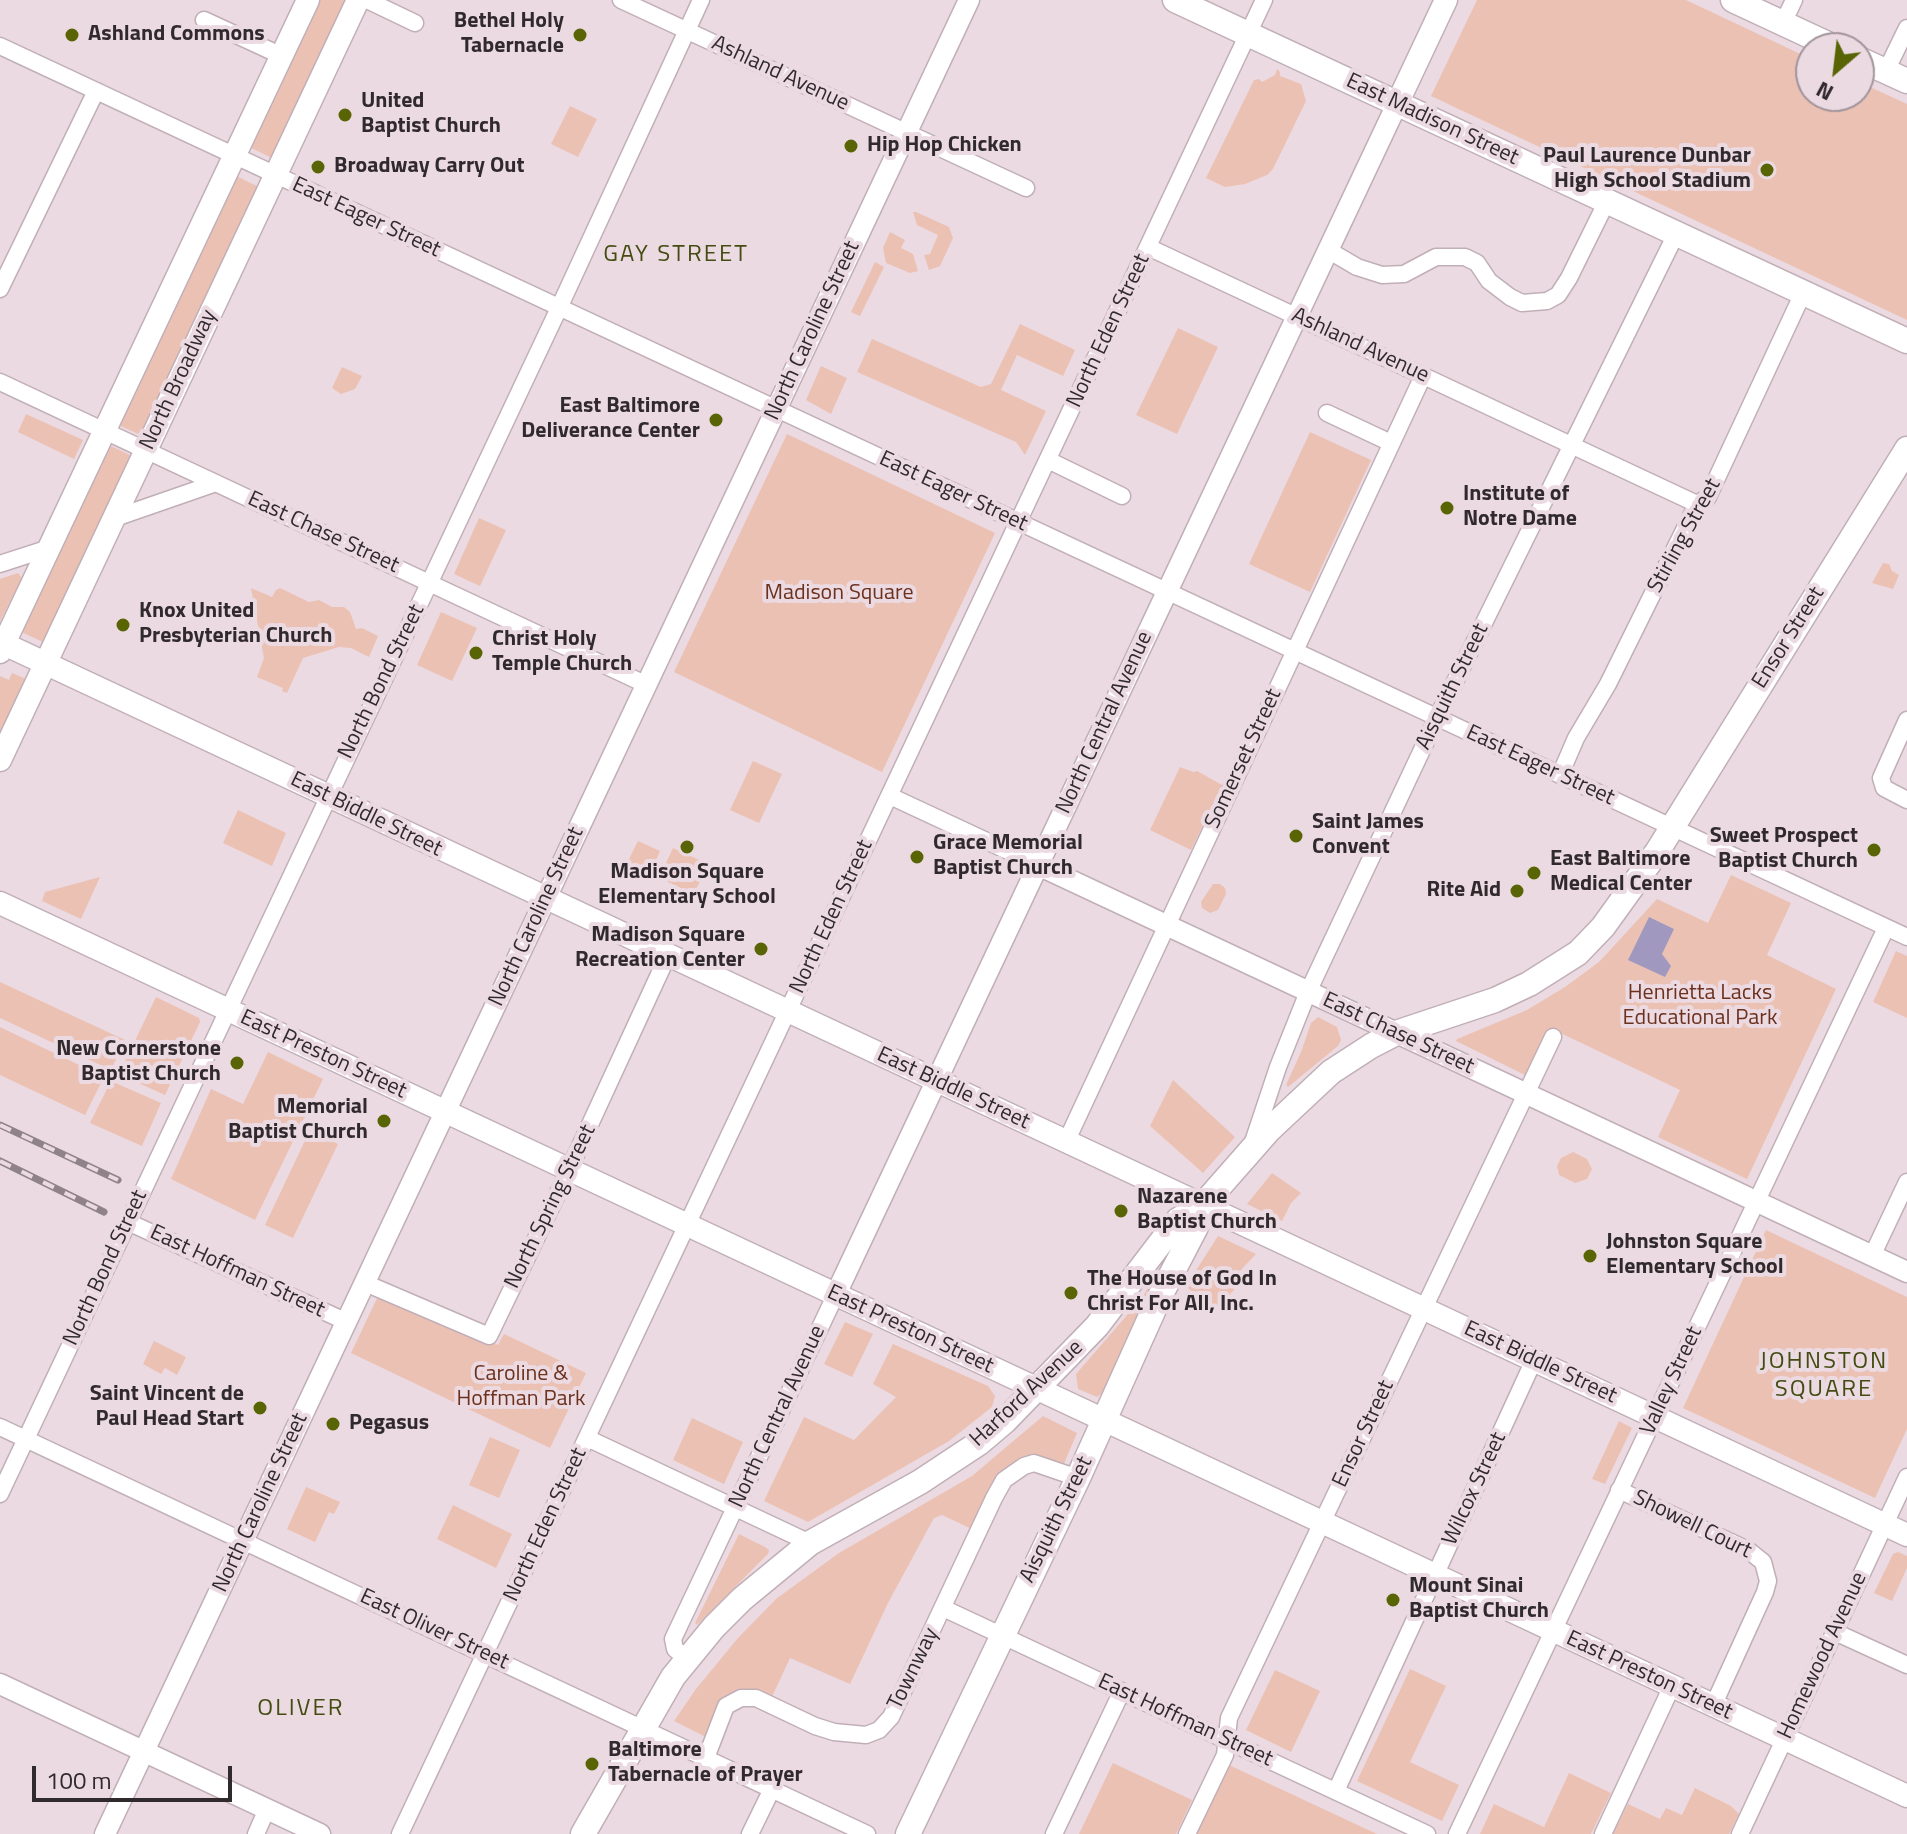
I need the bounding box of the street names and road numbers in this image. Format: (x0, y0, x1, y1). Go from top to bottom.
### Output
street label: Ashland Avenue (707, 31, 853, 117)
street label: East Madison Street (1342, 68, 1522, 172)
street label: East Eager Street (288, 172, 444, 264)
street label: North Caroline Street (760, 237, 866, 425)
street label: North Eden Street (1062, 250, 1156, 412)
street label: Ashland Avenue (1287, 303, 1433, 389)
street label: North Broadway (135, 306, 223, 454)
street label: East Eager Street (875, 446, 1031, 538)
street label: Stirling Street (1643, 474, 1727, 598)
street label: East Chase Street (243, 486, 403, 580)
street label: Ensor Street (1747, 582, 1831, 694)
street label: North Bond Street (333, 600, 431, 764)
street label: Aisquith Street (1411, 620, 1495, 754)
street label: North Central Avenue (1051, 628, 1159, 818)
street label: Somerset Street (1200, 685, 1288, 833)
street label: East Eager Street (1462, 720, 1618, 812)
street label: East Biddle Street (286, 767, 446, 863)
street label: North Caroline Street (484, 823, 590, 1011)
street label: North Eden Street (785, 836, 879, 998)
street label: East Chase Street (1318, 987, 1478, 1081)
street label: East Preston Street (236, 1005, 410, 1105)
street label: East Biddle Street (872, 1042, 1034, 1136)
street label: North Spring Street (500, 1121, 602, 1293)
street label: North Bond Street (58, 1186, 154, 1350)
street label: East Hoffman Street (145, 1220, 329, 1324)
street label: East Preston Street (823, 1280, 997, 1380)
street label: East Biddle Street (1459, 1316, 1621, 1410)
street label: North Central Avenue (724, 1322, 832, 1512)
street label: Valley Street (1635, 1323, 1709, 1439)
street label: Harford Avenue (965, 1335, 1089, 1453)
street label: Ensor Street (1328, 1376, 1400, 1492)
street label: North Caroline Street (208, 1409, 314, 1597)
street label: Wilcox Street (1437, 1428, 1513, 1550)
street label: North Eden Street (499, 1444, 593, 1606)
street label: Aisquith Street (1015, 1453, 1099, 1587)
street label: Showell Court (1629, 1485, 1755, 1565)
street label: Homewood Avenue (1773, 1568, 1873, 1744)
street label: East Oliver Street (355, 1584, 513, 1676)
street label: Townway (883, 1624, 945, 1714)
street label: East Preston Street (1562, 1626, 1736, 1726)
street label: East Hoffman Street (1093, 1669, 1277, 1773)

